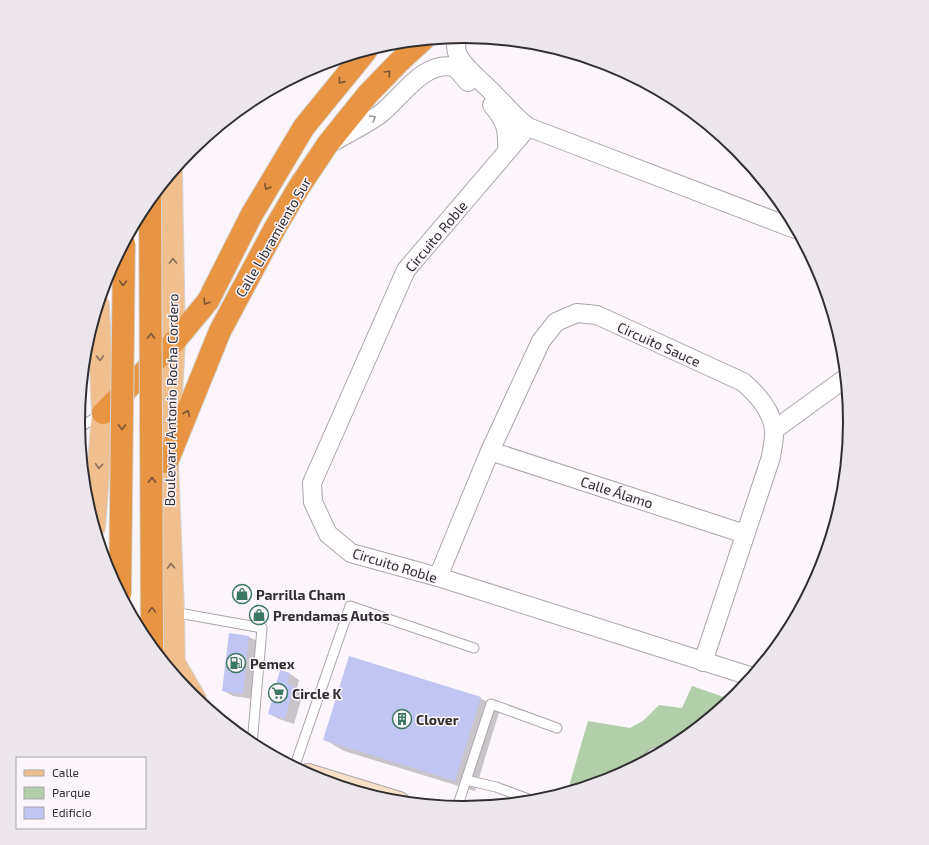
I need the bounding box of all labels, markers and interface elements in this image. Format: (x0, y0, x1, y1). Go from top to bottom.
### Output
one-way arrow (384, 70, 391, 78)
one-way arrow (339, 76, 346, 83)
one-way arrow (369, 116, 376, 123)
street label: Calle Libramiento Sur (232, 174, 315, 300)
one-way arrow (264, 183, 271, 190)
street label: Circuito Roble (401, 197, 471, 275)
one-way arrow (169, 258, 177, 264)
one-way arrow (119, 280, 127, 286)
street label: Boulevard Antonio Rocha Cordero (161, 293, 181, 507)
one-way arrow (203, 298, 211, 305)
street label: Circuito Sauce (615, 318, 703, 370)
one-way arrow (147, 333, 155, 339)
one-way arrow (96, 355, 105, 361)
one-way arrow (183, 410, 191, 417)
one-way arrow (118, 424, 126, 430)
one-way arrow (94, 463, 103, 469)
street label: Calle Álamo (579, 472, 655, 512)
one-way arrow (148, 477, 156, 483)
street label: Circuito Roble (351, 544, 439, 586)
one-way arrow (167, 563, 176, 569)
shop icon: Parrilla Cham (231, 583, 253, 605)
place label: Parrilla Cham (256, 586, 346, 603)
shop icon: Prendamas Autos (248, 604, 270, 626)
one-way arrow (148, 607, 156, 613)
place label: Prendamas Autos (273, 607, 389, 624)
fuel station icon: Pemex (225, 652, 247, 674)
place label: Pemex (250, 655, 295, 672)
supermarket icon: Circle K (267, 682, 289, 704)
place label: Circle K (292, 685, 342, 702)
building icon: Clover (391, 708, 413, 730)
place label: Clover (416, 711, 459, 728)
legend (16, 757, 146, 829)
text: Calle (52, 765, 79, 779)
text: Parque (52, 785, 90, 799)
text: Edificio (52, 805, 92, 819)

